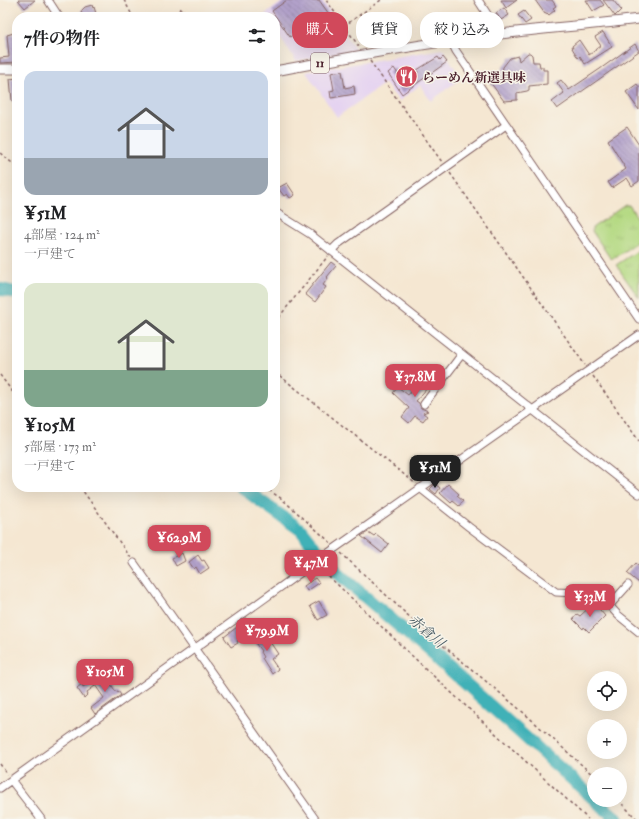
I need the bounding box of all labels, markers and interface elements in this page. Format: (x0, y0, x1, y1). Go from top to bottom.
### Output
chip: 購入 (292, 12, 348, 48)
chip: 賃貸 (356, 12, 412, 48)
chip: 絞り込み (420, 12, 504, 48)
icon: filters (246, 25, 268, 47)
text: 7件の物件 (24, 28, 100, 49)
road number: 11 (311, 53, 329, 73)
restaurant icon: らーめん新選具味 (394, 64, 420, 90)
place label: らーめん新選具味 (422, 70, 526, 86)
icon: home (110, 97, 182, 169)
text: ¥51M (24, 203, 67, 224)
text: 4部屋 · 124 m² (24, 227, 100, 243)
text: 一戸建て (24, 246, 76, 262)
icon: home (110, 309, 182, 381)
pin: ¥37.8M (382, 364, 448, 398)
text: ¥37.8M (394, 369, 436, 385)
text: ¥105M (24, 415, 75, 436)
text: 5部屋 · 173 m² (24, 439, 96, 455)
pin: ¥51M (411, 455, 459, 489)
text: 一戸建て (24, 458, 76, 474)
text: ¥51M (419, 460, 451, 476)
pin: ¥62.9M (146, 525, 212, 559)
text: ¥62.9M (157, 530, 201, 546)
pin: ¥47M (287, 550, 335, 584)
text: ¥47M (293, 555, 329, 571)
pin: ¥33M (566, 584, 614, 618)
text: ¥33M (574, 589, 606, 605)
water label: 赤倉川 (405, 611, 450, 653)
pin: ¥79.9M (234, 618, 300, 652)
text: ¥79.9M (245, 623, 289, 639)
pin: ¥105M (77, 659, 133, 693)
text: ¥105M (85, 664, 125, 680)
map controls (587, 671, 627, 807)
button: locate (587, 671, 627, 711)
button: + (587, 719, 627, 759)
button: − (587, 767, 627, 807)

